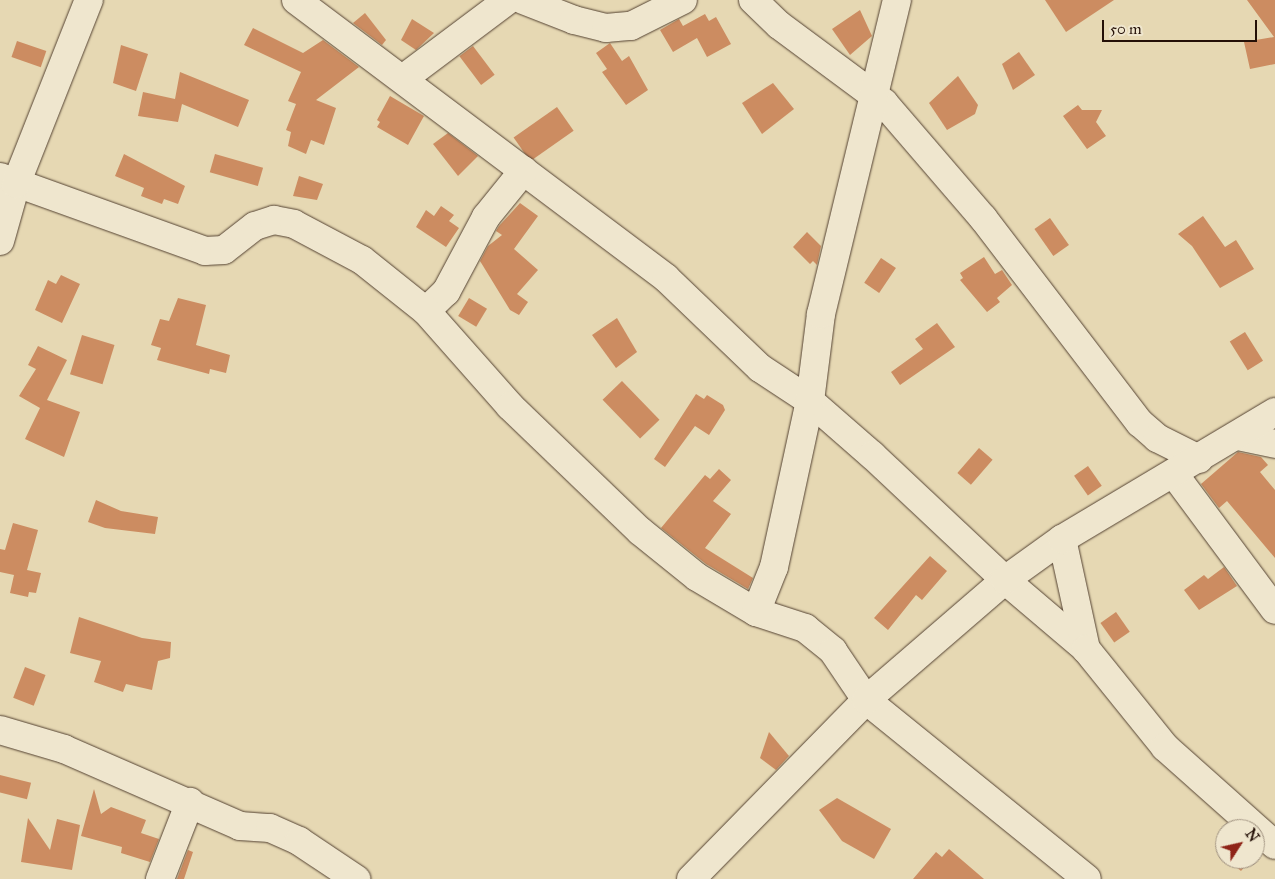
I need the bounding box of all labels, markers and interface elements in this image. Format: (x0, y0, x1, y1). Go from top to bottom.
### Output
scale bar (1105, 10, 1260, 42)
text: 50 m (1110, 20, 1142, 38)
north arrow (1215, 819, 1265, 869)
text: N (1242, 826, 1262, 845)

